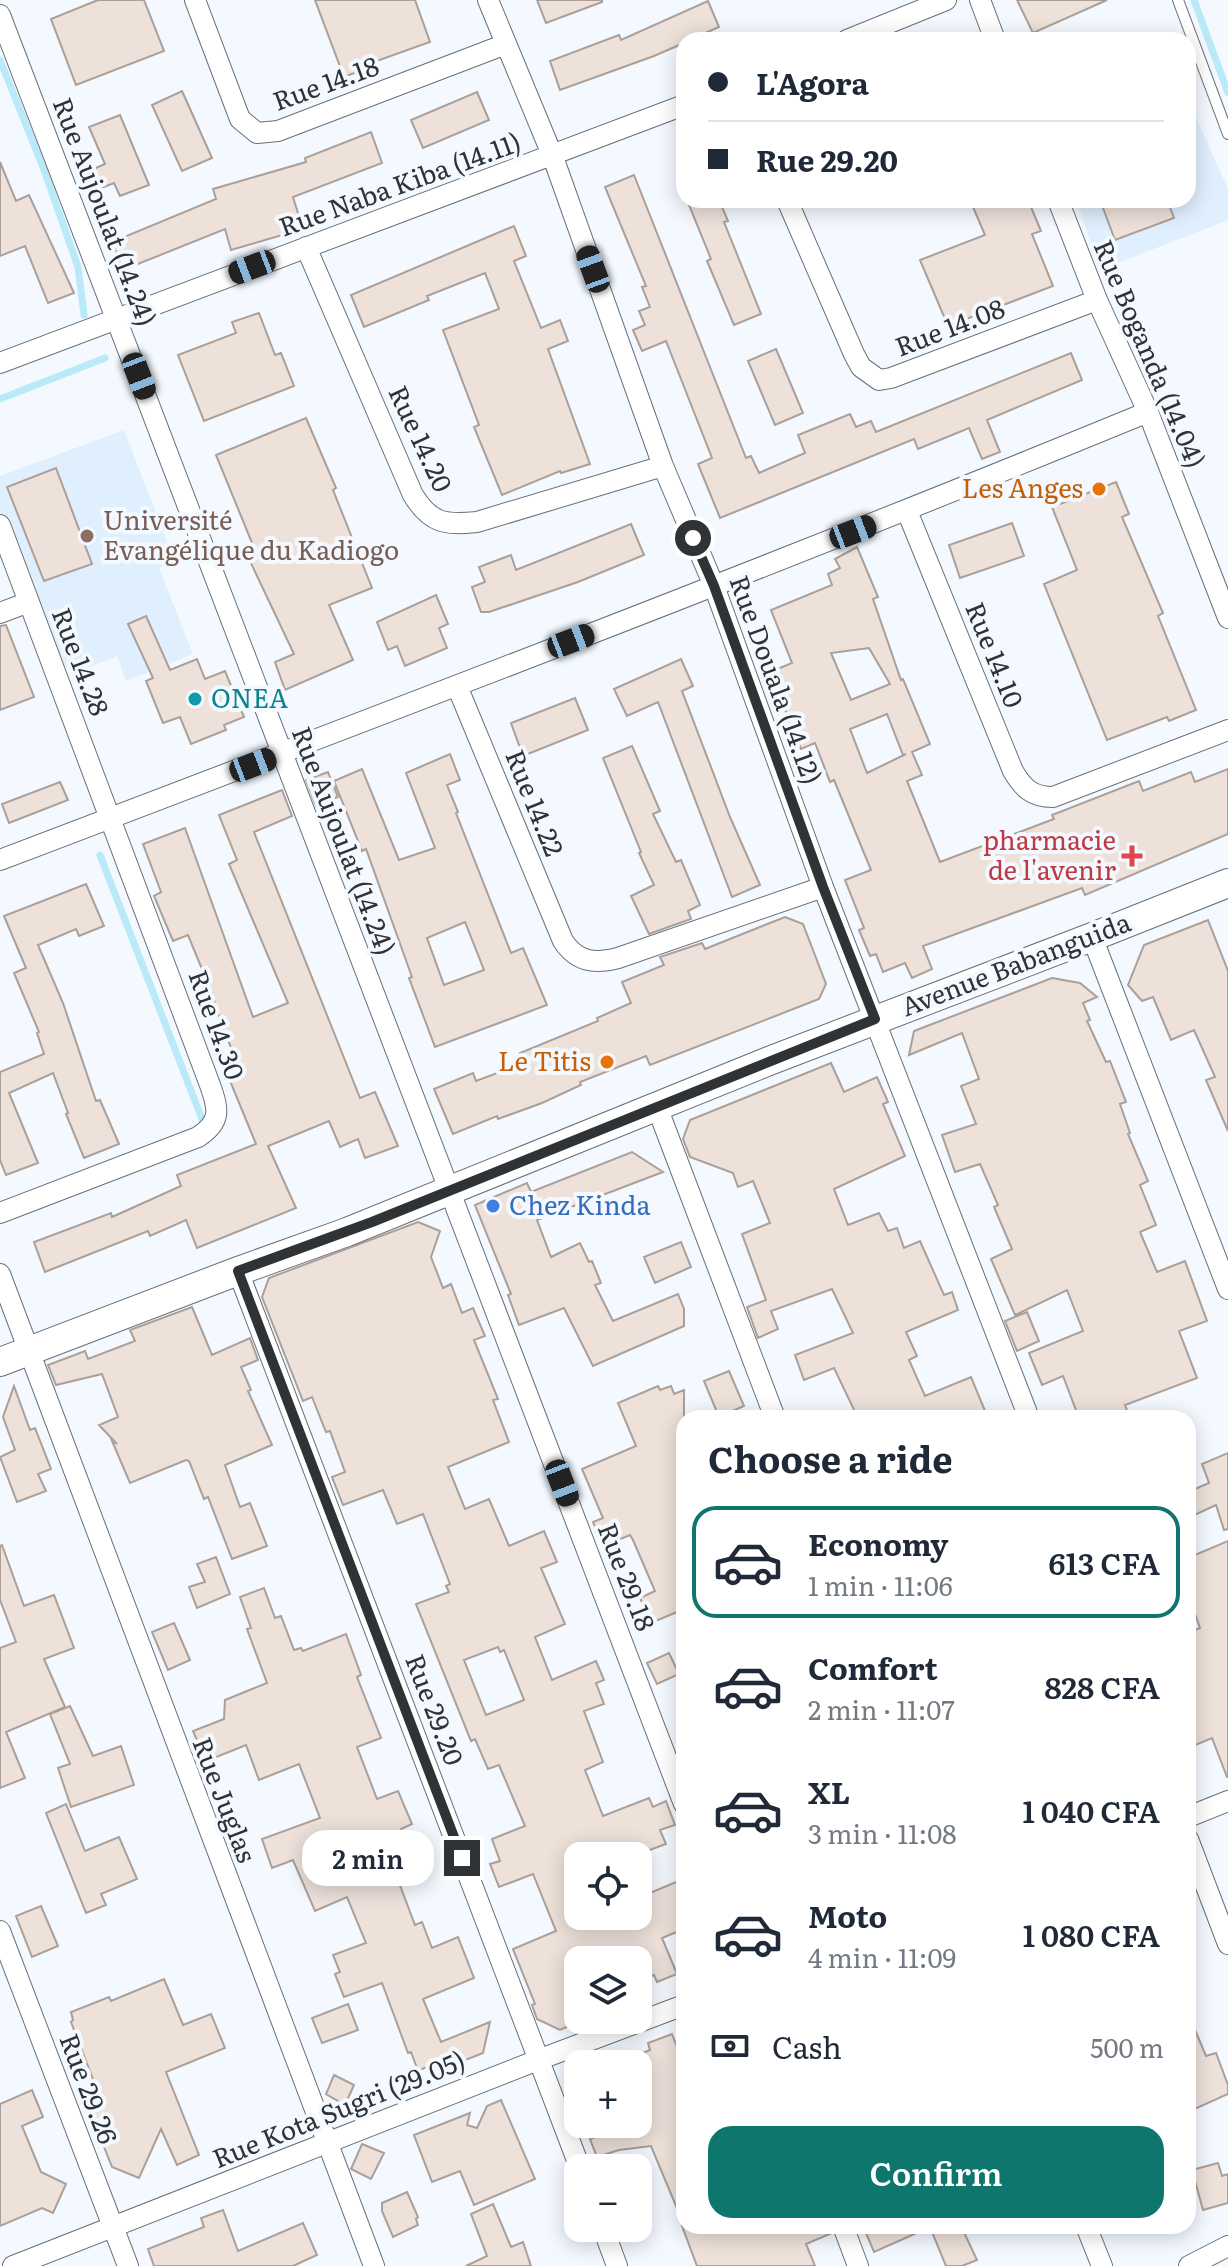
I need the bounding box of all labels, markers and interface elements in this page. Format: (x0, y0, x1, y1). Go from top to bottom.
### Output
street label: Rue 14.18 (267, 44, 384, 119)
text: L'Agora (756, 60, 869, 104)
street label: Rue Aujoulat (14.24) (45, 91, 168, 331)
street label: Rue Naba Kiba (14.11) (273, 121, 526, 245)
text: Rue 29.20 (756, 137, 898, 181)
street label: Rue Boganda (14.04) (1086, 233, 1217, 473)
car (574, 242, 612, 296)
car (225, 247, 279, 287)
street label: Rue 14.08 (889, 287, 1010, 364)
car (119, 349, 159, 403)
street label: Rue 14.20 (381, 378, 464, 498)
place label: Les Anges (962, 467, 1083, 506)
marker: Les Anges (1090, 480, 1108, 498)
place label: Université Evangélique du Kadiogo (103, 499, 399, 568)
car (826, 512, 880, 552)
route start (675, 520, 711, 556)
marker: Université Evangélique du Kadiogo (78, 527, 96, 545)
street label: Rue Douala (14.12) (721, 569, 833, 789)
street label: Rue 14.10 (957, 595, 1035, 713)
street label: Rue 14.28 (44, 601, 121, 721)
car (544, 621, 598, 661)
place label: ONEA (211, 677, 288, 716)
marker: ONEA (186, 690, 204, 708)
street label: Rue Aujoulat (14.24) (284, 720, 407, 960)
street label: Rue 14.22 (497, 743, 575, 861)
car (226, 745, 280, 785)
place label: pharmacie de l'avenir (983, 819, 1117, 888)
marker: pharmacie de l'avenir (1123, 847, 1141, 865)
street label: Avenue Babanguida (895, 901, 1136, 1024)
street label: Rue 14.30 (180, 964, 256, 1085)
place label: Le Titis (498, 1040, 591, 1079)
marker: Le Titis (598, 1053, 616, 1071)
place label: Chez Kinda (509, 1184, 650, 1223)
marker: Chez Kinda (484, 1197, 502, 1215)
text: Choose a ride (708, 1431, 953, 1484)
car (542, 1456, 582, 1510)
street label: Rue 29.18 (590, 1516, 667, 1636)
text: Economy (808, 1521, 948, 1565)
icon: car (712, 1526, 784, 1598)
text: 613 CFA (1048, 1540, 1160, 1584)
text: 1 min · 11:06 (808, 1565, 953, 1604)
text: Comfort (808, 1645, 938, 1689)
street label: Rue 29.20 (397, 1648, 475, 1770)
icon: car (712, 1650, 784, 1722)
text: 828 CFA (1044, 1664, 1160, 1708)
text: 2 min · 11:07 (808, 1689, 955, 1728)
street label: Rue Juglas (185, 1731, 268, 1867)
text: XL (808, 1769, 850, 1813)
icon: car (712, 1774, 784, 1846)
text: 1 040 CFA (1023, 1788, 1160, 1832)
text: 3 min · 11:08 (808, 1813, 957, 1852)
callout: 2 min (302, 1830, 434, 1886)
text: 2 min (332, 1838, 404, 1877)
route end (444, 1840, 480, 1876)
map controls (564, 1842, 652, 2242)
button: locate (564, 1842, 652, 1930)
text: Moto (808, 1893, 887, 1937)
icon: car (712, 1898, 784, 1970)
text: 1 080 CFA (1023, 1912, 1160, 1956)
text: 4 min · 11:09 (808, 1937, 956, 1976)
button: layers (564, 1946, 652, 2034)
icon: cash (708, 2024, 752, 2068)
text: Cash (772, 2024, 842, 2068)
street label: Rue 29.26 (51, 2027, 129, 2149)
text: 500 m (1090, 2027, 1164, 2066)
street label: Rue Kota Sugri (29.05) (206, 2039, 470, 2176)
button: + (564, 2050, 652, 2138)
button: Confirm (708, 2126, 1164, 2218)
button: − (564, 2154, 652, 2242)

